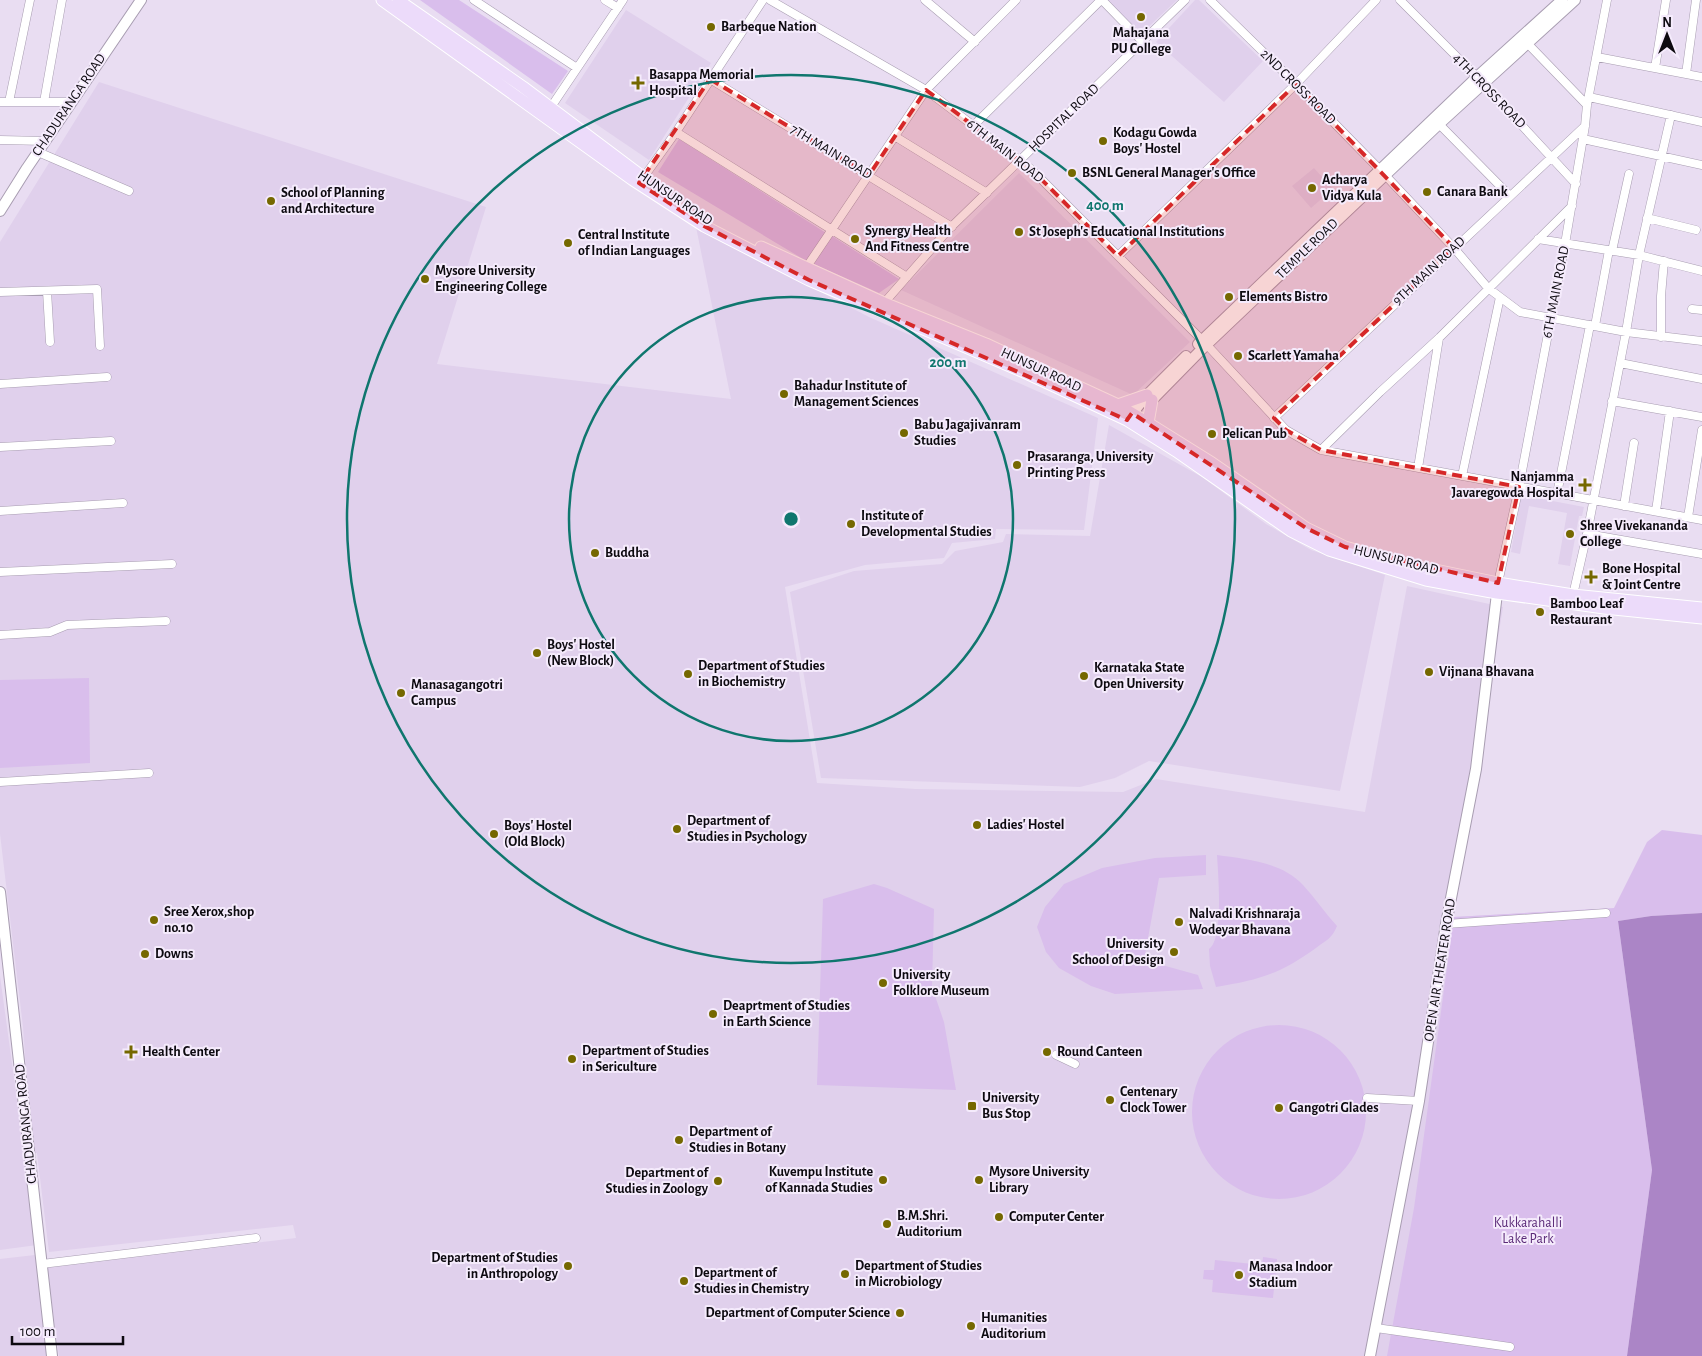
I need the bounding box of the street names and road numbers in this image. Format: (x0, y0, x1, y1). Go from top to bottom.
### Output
street label: 2ND CROSS ROAD (1258, 47, 1338, 127)
street label: CHADURANGA ROAD (30, 51, 108, 159)
street label: 4TH CROSS ROAD (1450, 51, 1528, 131)
street label: HOSPITAL ROAD (1026, 81, 1102, 155)
street label: 6TH MAIN ROAD (964, 117, 1046, 185)
street label: 7TH MAIN ROAD (788, 122, 874, 182)
street label: HUNSUR ROAD (635, 168, 715, 228)
street label: TEMPLE ROAD (1273, 216, 1341, 282)
street label: 9TH MAIN ROAD (1390, 234, 1468, 308)
street label: 6TH MAIN ROAD (1540, 245, 1572, 339)
street label: HUNSUR ROAD (999, 345, 1083, 395)
street label: HUNSUR ROAD (1352, 543, 1440, 577)
street label: OPEN AIR THEATER ROAD (1422, 898, 1458, 1042)
street label: CHADURANGA ROAD (13, 1063, 39, 1185)

